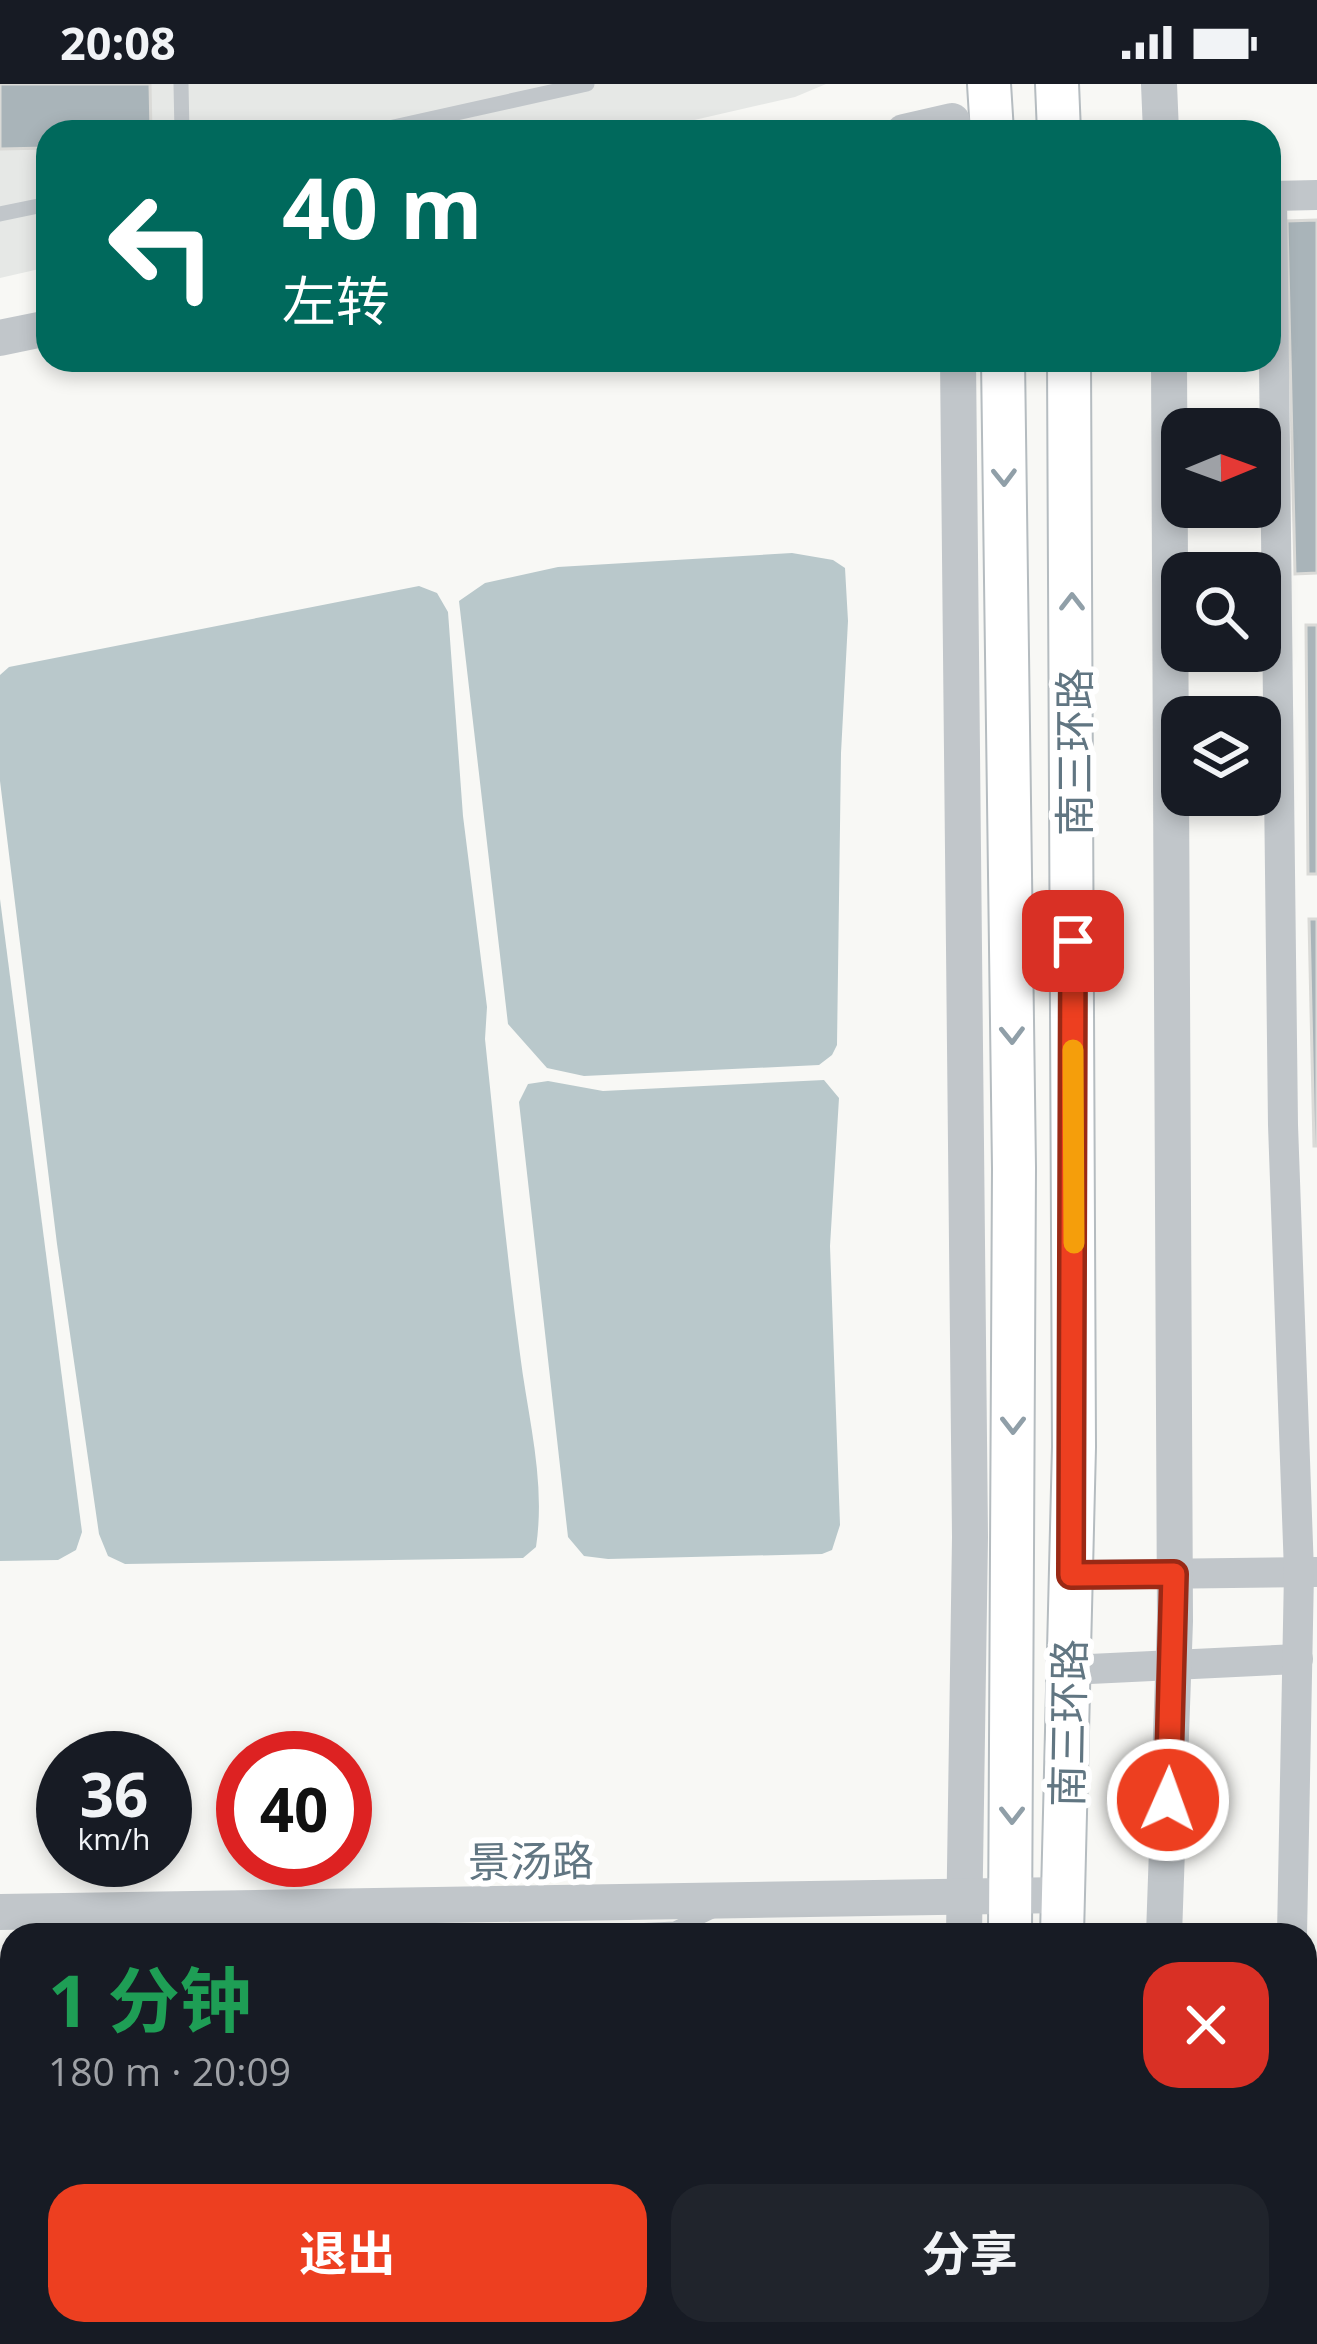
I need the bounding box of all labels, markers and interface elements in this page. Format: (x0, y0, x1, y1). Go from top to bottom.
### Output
text: 20:08 (60, 12, 176, 73)
text: 40 m (282, 149, 482, 264)
icon: left (84, 168, 240, 324)
text: 左转 (282, 263, 390, 337)
north arrow (1161, 408, 1281, 528)
map controls (1161, 408, 1281, 816)
one-way arrow (991, 468, 1017, 487)
button: search (1161, 552, 1281, 672)
one-way arrow (1059, 592, 1085, 610)
street label: 南三环路 (1045, 668, 1102, 836)
button: layers (1161, 696, 1281, 816)
pin (1022, 890, 1124, 992)
icon: arrive (1040, 908, 1106, 974)
one-way arrow (999, 1027, 1025, 1045)
one-way arrow (1000, 1417, 1026, 1435)
street label: 南三环路 (1037, 1639, 1097, 1807)
speed limit sign: 40 (216, 1731, 372, 1887)
position arrow (1105, 1737, 1231, 1863)
text: 36 (80, 1753, 148, 1835)
one-way arrow (1000, 1806, 1026, 1825)
text: km/h (78, 1818, 150, 1859)
street label: 景汤路 (468, 1830, 594, 1890)
text: 1 分钟 (48, 1950, 252, 2048)
button: close (1143, 1962, 1269, 2088)
text: 180 m · 20:09 (48, 2044, 291, 2097)
button: 退出 (48, 2184, 647, 2322)
button: 分享 (671, 2184, 1269, 2322)

